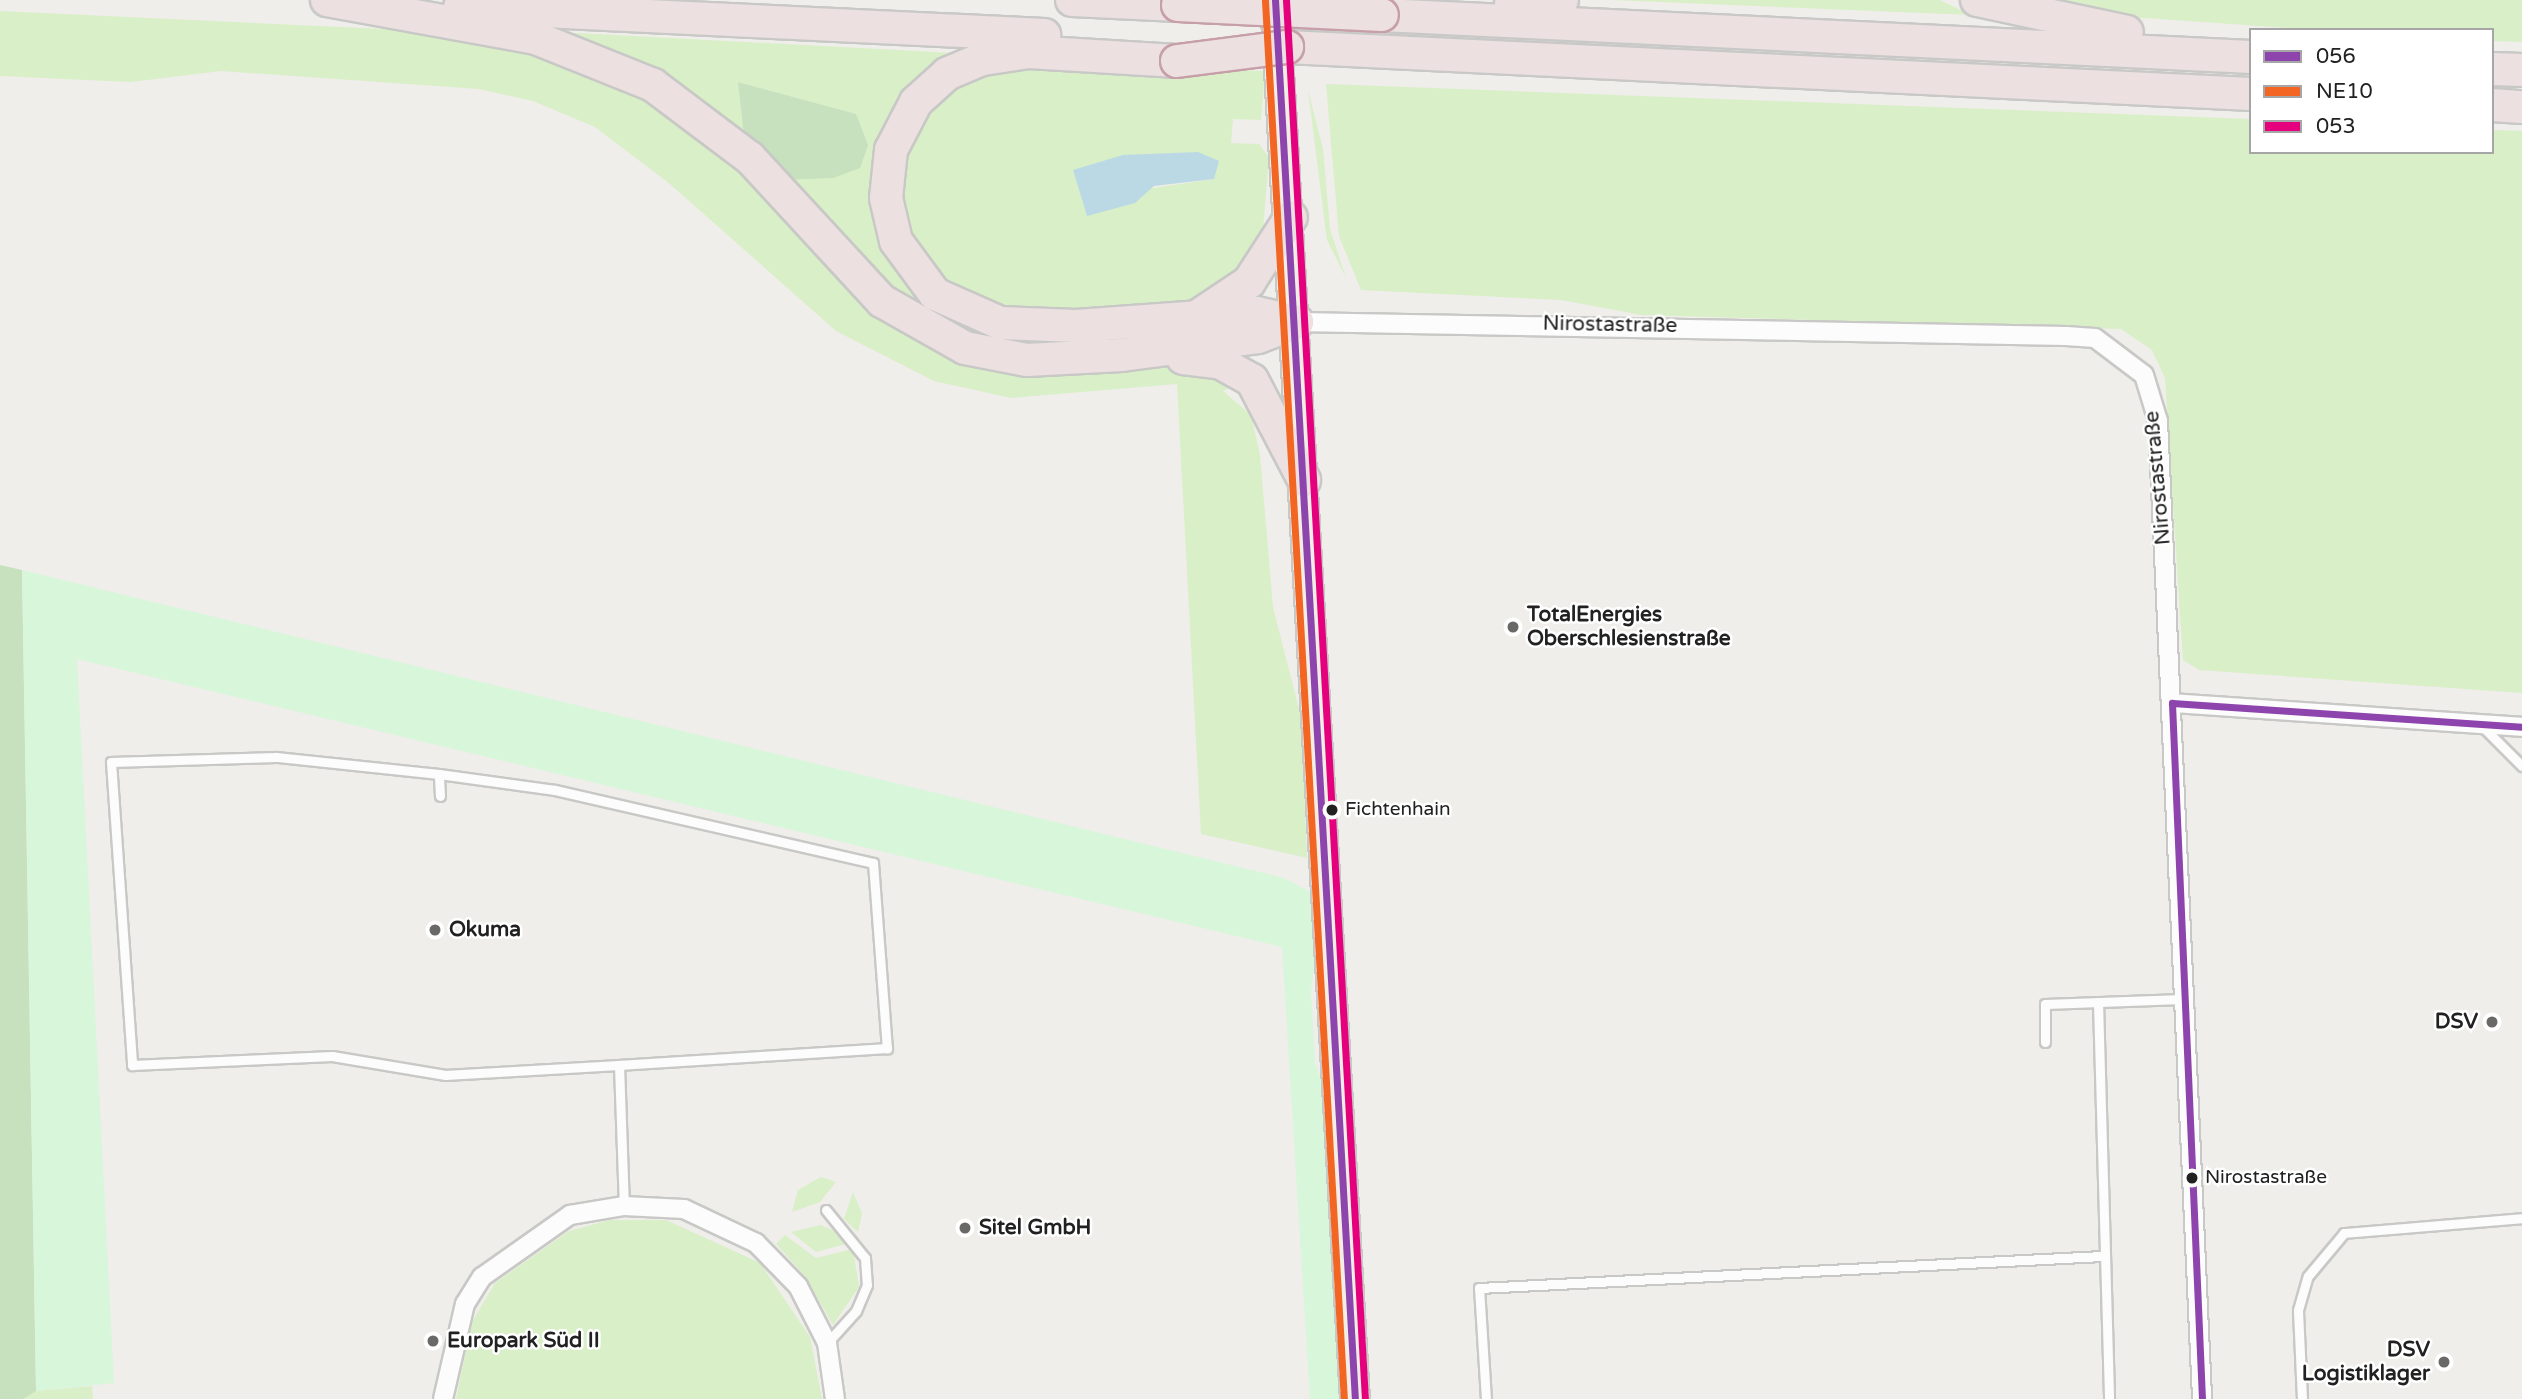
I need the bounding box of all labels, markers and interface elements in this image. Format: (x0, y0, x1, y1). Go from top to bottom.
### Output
legend (2249, 28, 2494, 154)
text: 056 (2316, 44, 2356, 69)
text: NE10 (2316, 79, 2373, 104)
text: 053 (2316, 114, 2356, 139)
street label: Nirostastraße (1542, 311, 1678, 339)
street label: Nirostastraße (2140, 410, 2176, 546)
place label: TotalEnergies Oberschlesienstraße (1527, 602, 1731, 652)
marker: TotalEnergies Oberschlesienstraße (1505, 619, 1521, 635)
place label: Fichtenhain (1345, 799, 1451, 821)
marker: Fichtenhain (1325, 803, 1339, 817)
place label: Okuma (449, 917, 521, 943)
marker: Okuma (427, 922, 443, 938)
place label: DSV (2435, 1009, 2478, 1035)
marker: DSV (2484, 1014, 2500, 1030)
place label: Nirostastraße (2205, 1167, 2327, 1189)
marker: Nirostastraße (2185, 1171, 2199, 1185)
place label: Sitel GmbH (979, 1215, 1091, 1241)
marker: Sitel GmbH (957, 1220, 973, 1236)
place label: Europark Süd II (447, 1328, 600, 1354)
marker: Europark Süd II (425, 1333, 441, 1349)
place label: DSV Logistiklager (2302, 1337, 2430, 1387)
marker: DSV Logistiklager (2436, 1354, 2452, 1370)

